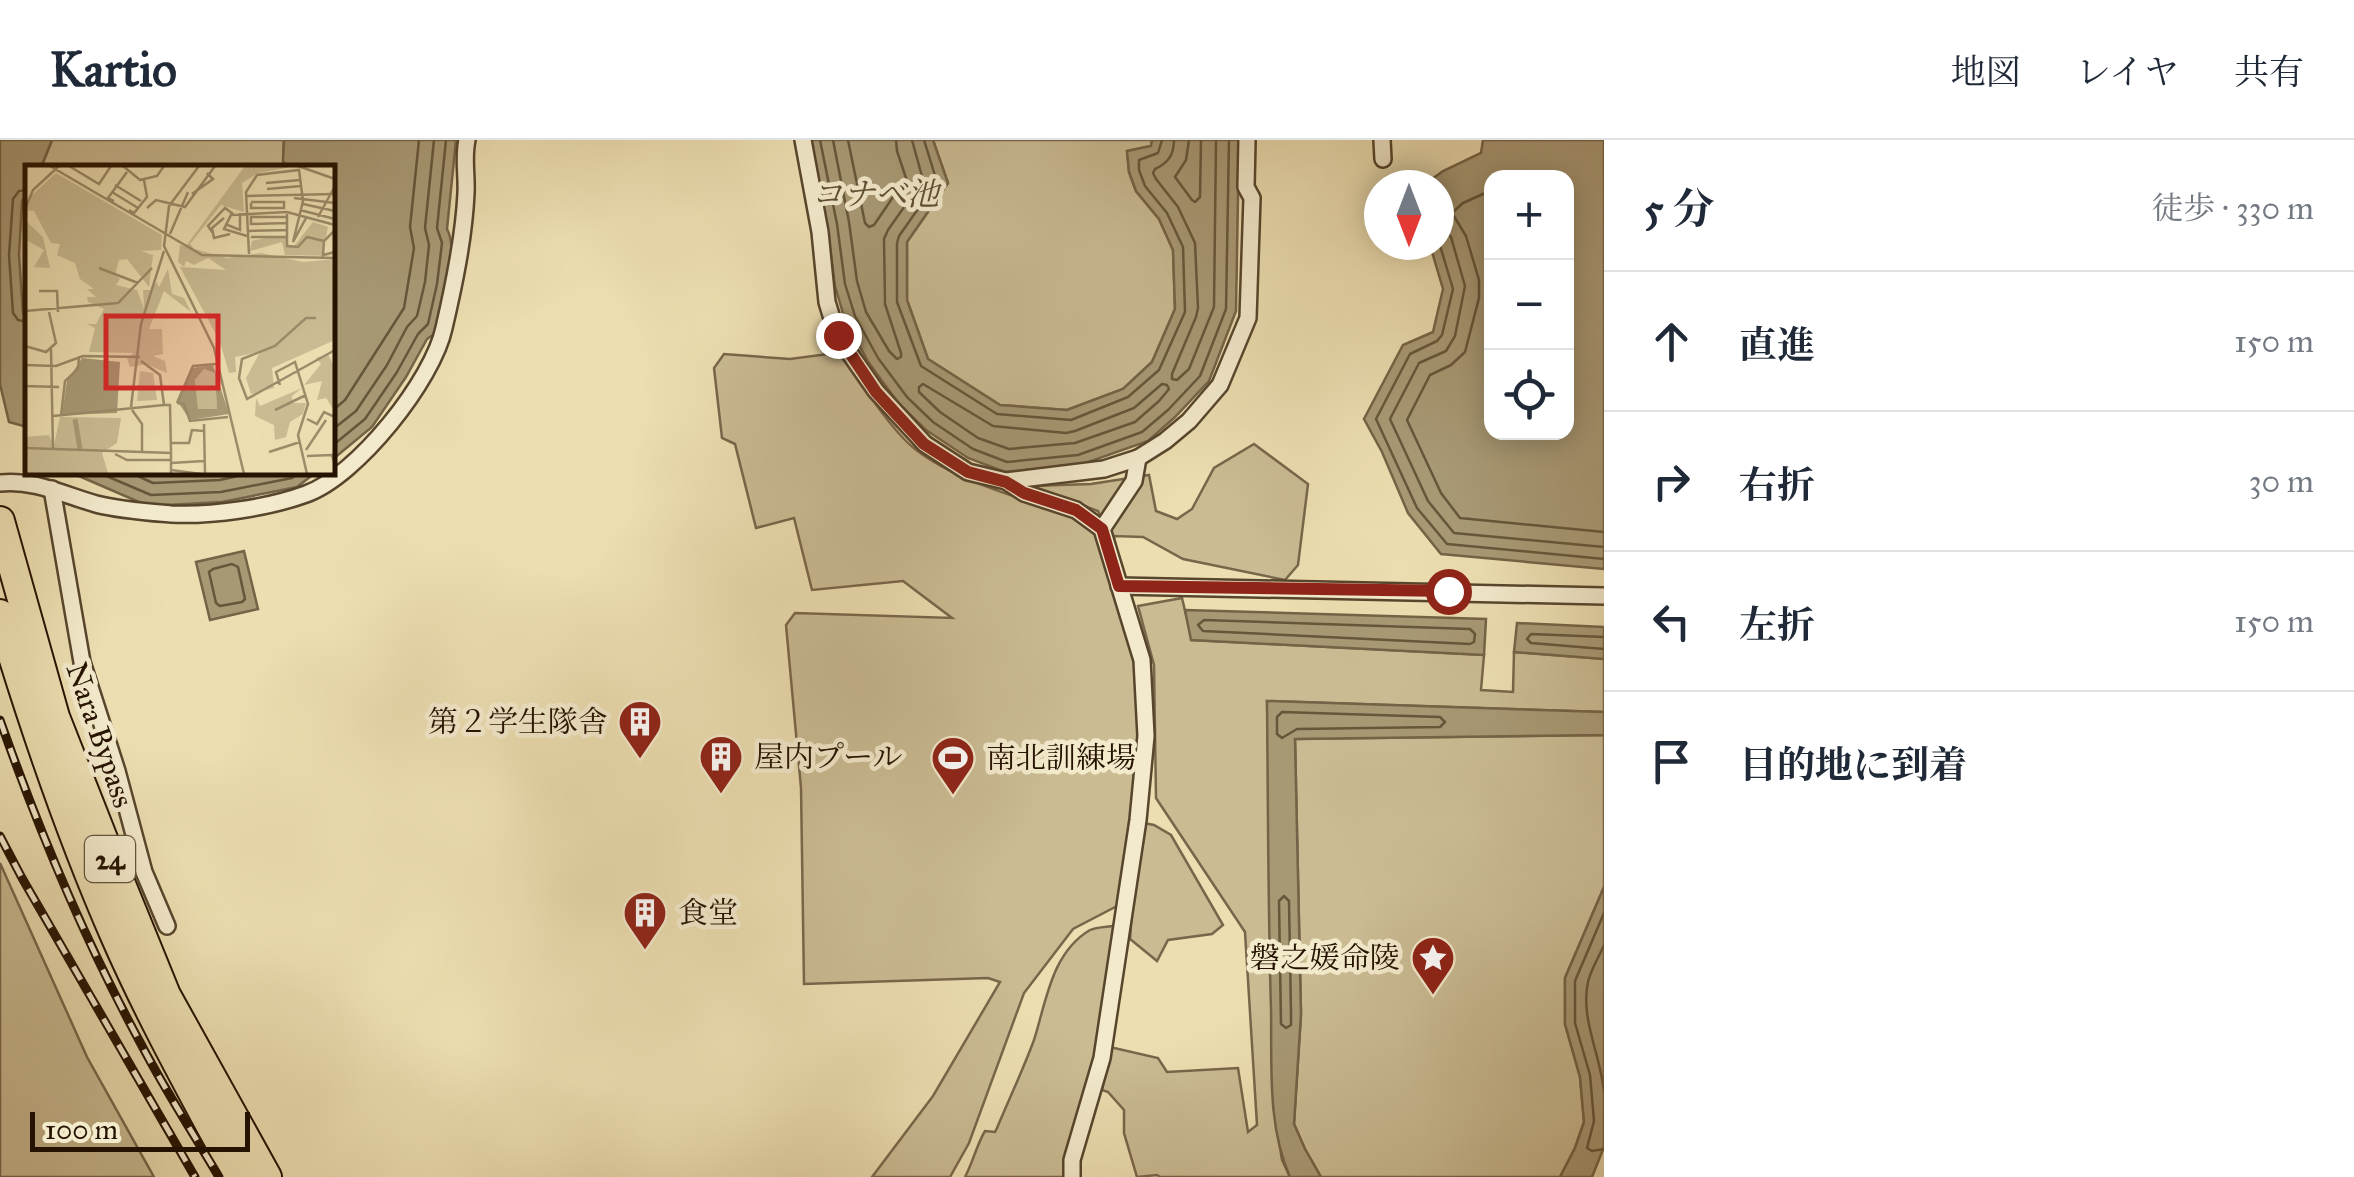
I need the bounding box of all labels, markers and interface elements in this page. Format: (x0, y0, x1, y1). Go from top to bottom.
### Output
text: Kartio (50, 40, 177, 99)
text: 地図 (1951, 51, 2021, 94)
text: レイヤ (2076, 51, 2179, 94)
text: 共有 (2234, 51, 2304, 94)
inset map (25, 165, 335, 475)
north arrow (1364, 170, 1454, 260)
map controls (1484, 170, 1574, 440)
button: + (1484, 170, 1574, 260)
water label: コナベ池 (811, 175, 942, 214)
text: 5 分 (1644, 183, 1715, 235)
text: 徒歩 · 330 m (2151, 189, 2314, 228)
button: − (1484, 260, 1574, 350)
route end (816, 313, 862, 359)
icon: ahead (1644, 314, 1699, 369)
text: 直進 (1739, 322, 1815, 368)
text: 150 m (2234, 322, 2314, 361)
button: locate (1484, 350, 1574, 440)
icon: right (1644, 454, 1699, 509)
text: 右折 (1739, 462, 1815, 508)
text: 30 m (2249, 462, 2314, 501)
route start (1426, 569, 1472, 615)
icon: left (1644, 594, 1699, 649)
text: 左折 (1739, 602, 1815, 648)
text: 150 m (2234, 602, 2314, 641)
street label: Nara Bypass (58, 658, 142, 812)
building icon: 第２学生隊舎 (617, 699, 663, 760)
place label: 第２学生隊舎 (428, 704, 608, 740)
building icon: 屋内プール (698, 734, 744, 795)
icon: arrive (1644, 734, 1699, 789)
sports icon: 南北訓練場 (930, 735, 976, 796)
place label: 屋内プール (754, 739, 903, 775)
place label: 南北訓練場 (986, 740, 1136, 776)
text: 目的地に到着 (1739, 742, 1967, 788)
road number: 24 (85, 836, 135, 882)
building icon: 食堂 (622, 890, 668, 951)
place label: 食堂 (678, 895, 738, 931)
place icon: 磐之媛命陵 (1410, 935, 1456, 996)
place label: 磐之媛命陵 (1250, 940, 1400, 976)
scale bar (30, 1107, 250, 1152)
text: 100 m (45, 1112, 118, 1147)

